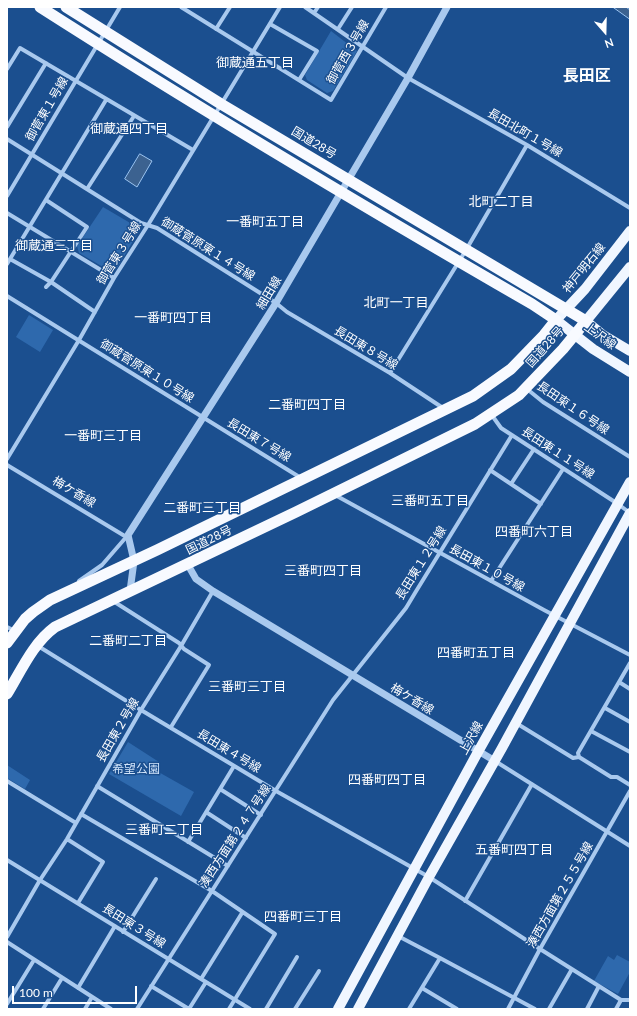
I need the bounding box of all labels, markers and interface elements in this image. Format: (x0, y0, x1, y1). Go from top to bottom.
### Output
north arrow (585, 12, 625, 52)
street label: 御菅西３号線 (324, 17, 372, 87)
text: N (603, 36, 615, 51)
district label: 御蔵通五丁目 (216, 55, 294, 71)
district label: 長田区 (563, 66, 611, 86)
street label: 御菅東１号線 (23, 74, 71, 144)
street label: 長田北町１号線 (485, 106, 565, 160)
district label: 御蔵通四丁目 (90, 121, 168, 137)
street label: 国道28号 (289, 124, 339, 162)
district label: 北町二丁目 (469, 194, 533, 210)
street label: 御蔵菅原東１４号線 (158, 214, 258, 284)
district label: 一番町五丁目 (226, 214, 304, 230)
street label: 御菅東３号線 (94, 219, 144, 287)
district label: 御蔵通三丁目 (15, 238, 93, 254)
street label: 神戸明石線 (560, 240, 608, 296)
street label: 細田線 (254, 274, 284, 312)
district label: 北町一丁目 (364, 295, 428, 311)
district label: 一番町四丁目 (134, 310, 212, 326)
street label: 上沢線 (581, 320, 619, 352)
street label: 長田東８号線 (331, 323, 401, 373)
street label: 国道28号 (523, 324, 567, 370)
street label: 御蔵菅原東１０号線 (97, 336, 197, 406)
street label: 長田東１６号線 (534, 379, 612, 437)
district label: 二番町四丁目 (268, 397, 346, 413)
street label: 長田東７号線 (224, 415, 294, 465)
street label: 長田東１１号線 (519, 424, 597, 482)
district label: 一番町三丁目 (64, 428, 142, 444)
street label: 梅ケ香線 (50, 473, 98, 511)
district label: 三番町五丁目 (391, 493, 469, 509)
district label: 二番町三丁目 (163, 500, 241, 516)
street label: 国道28号 (183, 523, 235, 557)
street label: 長田東１２号線 (393, 524, 449, 602)
district label: 四番町六丁目 (495, 524, 573, 540)
street label: 長田東１０号線 (447, 541, 527, 595)
district label: 三番町四丁目 (284, 563, 362, 579)
district label: 二番町二丁目 (89, 633, 167, 649)
district label: 四番町五丁目 (437, 645, 515, 661)
district label: 三番町三丁目 (208, 679, 286, 695)
street label: 梅ケ香線 (388, 680, 436, 718)
street label: 長田東２号線 (94, 695, 142, 765)
street label: 上沢線 (456, 719, 486, 757)
street label: 長田東４号線 (194, 726, 264, 776)
park label: 希望公園 (112, 762, 160, 776)
district label: 四番町四丁目 (348, 772, 426, 788)
street label: 湊西方面第２４７号線 (196, 782, 274, 890)
district label: 三番町二丁目 (125, 822, 203, 838)
street label: 湊西方面第２５５号線 (524, 839, 596, 951)
district label: 五番町四丁目 (475, 842, 553, 858)
street label: 長田東３号線 (100, 901, 168, 951)
district label: 四番町三丁目 (264, 909, 342, 925)
scale bar (14, 978, 139, 1004)
text: 100 m (19, 985, 53, 1000)

